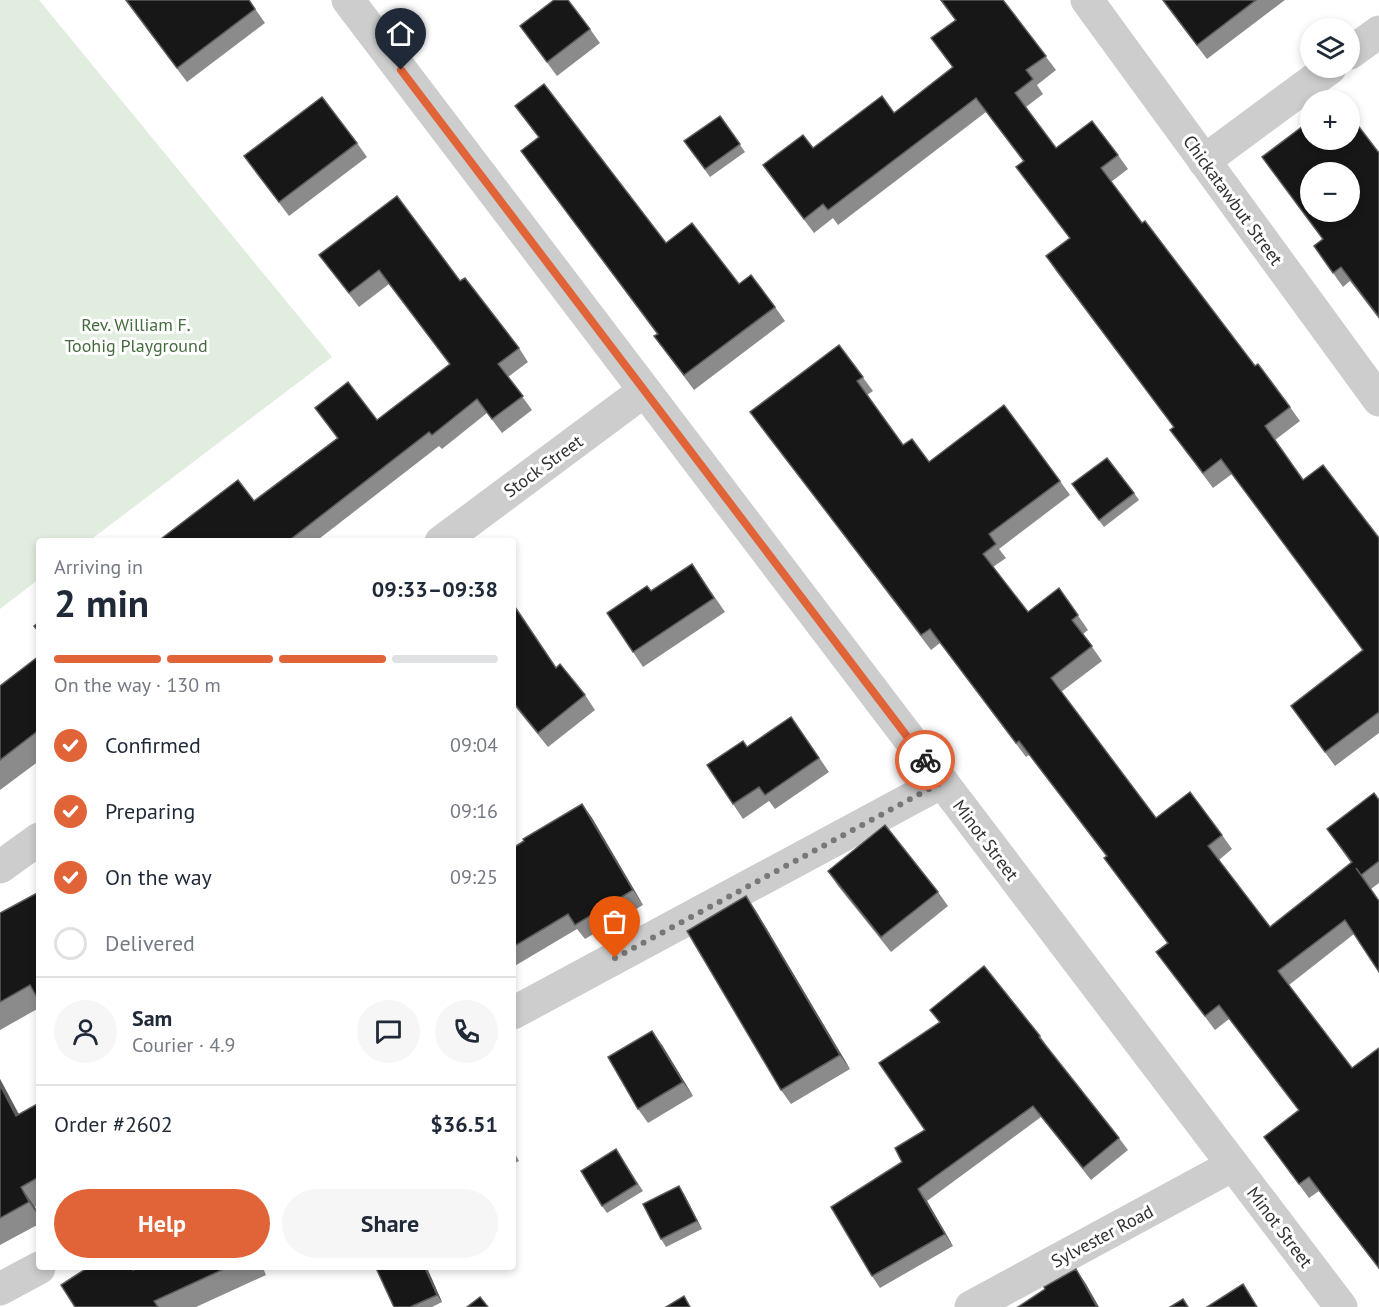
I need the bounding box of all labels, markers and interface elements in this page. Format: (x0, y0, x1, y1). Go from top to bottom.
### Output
pin (375, 8, 426, 70)
icon: home (384, 17, 417, 50)
map controls (1300, 18, 1360, 222)
button: layers (1300, 18, 1360, 78)
button: + (1300, 90, 1360, 150)
street label: Chickatawbut Street (1178, 130, 1288, 270)
button: − (1300, 162, 1360, 222)
park label: Rev. William F. Toohig Playground (64, 313, 208, 357)
street label: Stock Street (499, 430, 587, 502)
text: Arriving in (54, 554, 143, 580)
text: 09:33–09:38 (372, 575, 498, 603)
text: 2 min (54, 577, 149, 628)
text: On the way · 130 m (54, 672, 221, 698)
icon: check (54, 729, 87, 762)
courier (895, 730, 955, 790)
text: Confirmed (105, 731, 201, 759)
text: 09:04 (450, 732, 498, 758)
icon: bike (909, 744, 942, 777)
icon: check (54, 795, 87, 828)
street label: Minot Street (948, 795, 1024, 885)
text: Preparing (105, 797, 195, 825)
text: 09:16 (450, 798, 498, 824)
icon: check (54, 861, 87, 894)
text: On the way (105, 863, 212, 891)
text: 09:25 (450, 864, 498, 890)
pin (589, 896, 640, 958)
icon: bag (598, 905, 631, 938)
text: Delivered (105, 929, 195, 957)
button: person (54, 1000, 117, 1063)
button: chat (357, 1000, 420, 1063)
button: phone (435, 1000, 498, 1063)
text: Sam (132, 1004, 172, 1032)
text: Courier · 4.9 (132, 1032, 235, 1058)
text: Order #2602 (54, 1110, 173, 1138)
text: $36.51 (430, 1110, 498, 1138)
street label: Minot Street (1242, 1182, 1318, 1272)
button: Help (54, 1189, 270, 1258)
button: Share (282, 1189, 498, 1258)
street label: Sylvester Road (1047, 1199, 1157, 1273)

